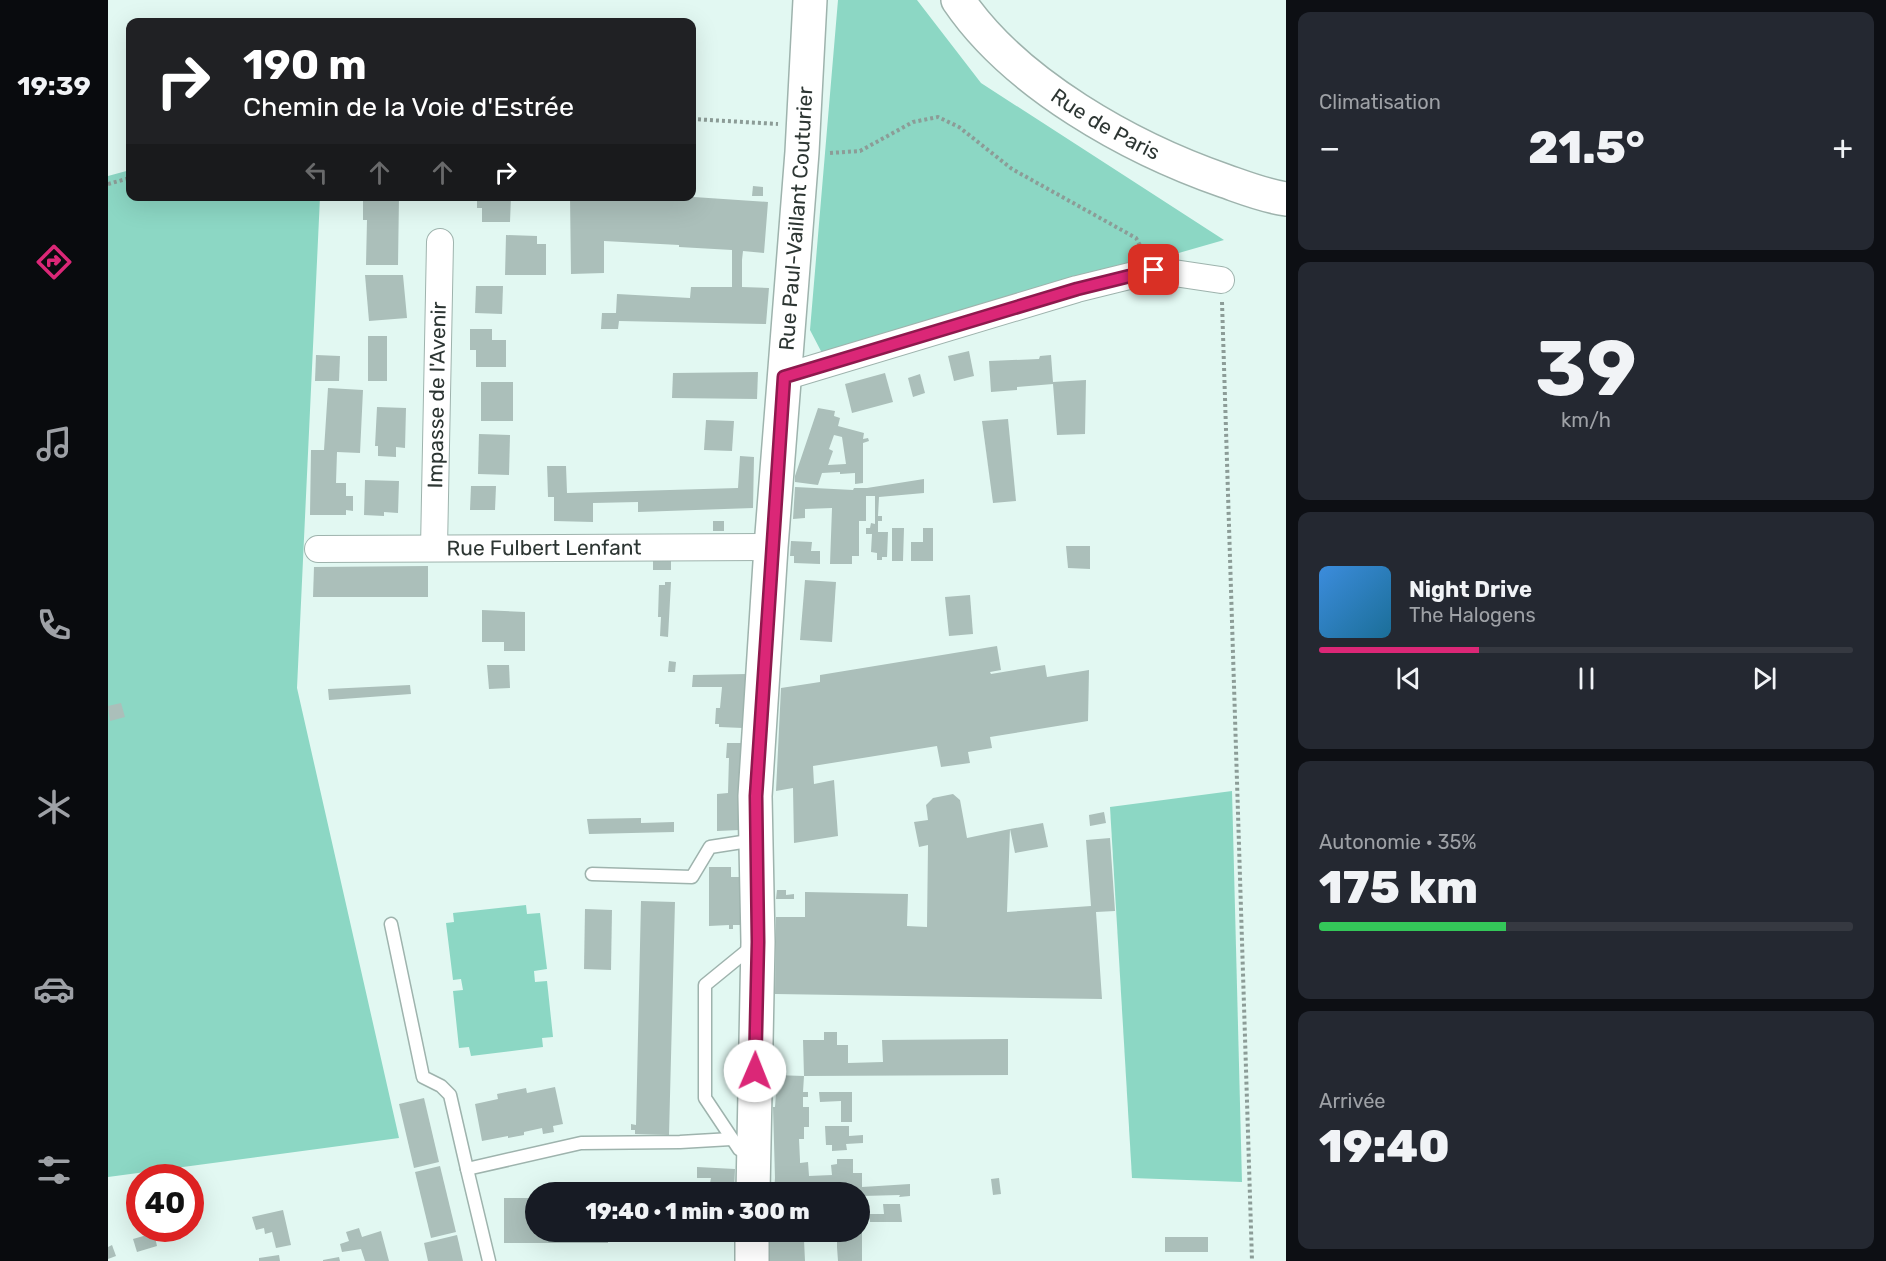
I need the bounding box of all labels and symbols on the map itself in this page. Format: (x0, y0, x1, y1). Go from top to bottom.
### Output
street label: Rue de Paris (1047, 83, 1164, 165)
street label: Rue Paul-Vaillant Couturier (773, 86, 817, 352)
pin (1128, 244, 1179, 295)
street label: Impasse de l'Avenir (422, 301, 451, 489)
street label: Rue Fulbert Lenfant (446, 535, 642, 560)
position arrow (723, 1039, 787, 1103)
speed limit sign: 40 (126, 1164, 204, 1242)

